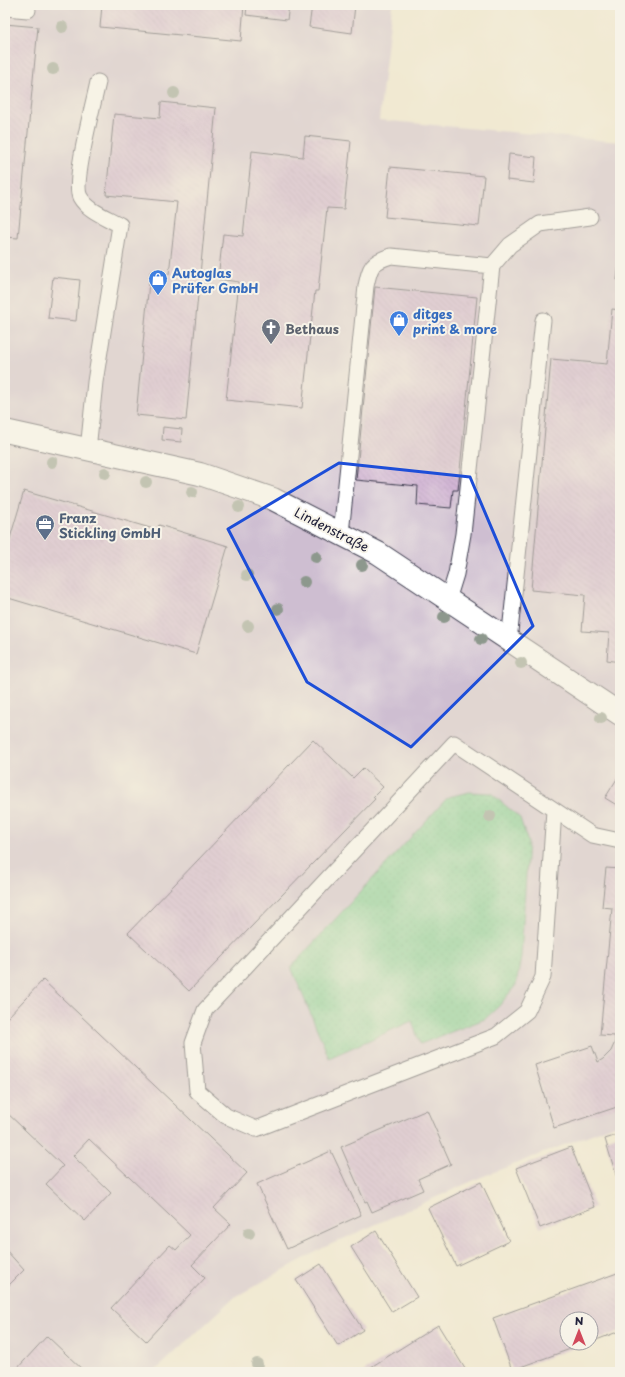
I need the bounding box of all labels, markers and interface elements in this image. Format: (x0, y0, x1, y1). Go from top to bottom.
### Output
place label: Autoglas Prüfer GmbH (172, 263, 259, 297)
shop icon: Autoglas Prüfer GmbH (147, 268, 169, 296)
place label: ditges print & more (413, 304, 497, 338)
shop icon: ditges print & more (388, 309, 410, 337)
church icon: Bethaus (260, 317, 282, 345)
place label: Bethaus (285, 319, 339, 338)
street label: Lindenstraße (291, 502, 373, 556)
place label: Franz Stickling GmbH (59, 508, 161, 542)
office icon: Franz Stickling GmbH (34, 513, 56, 541)
north arrow (559, 1311, 599, 1351)
text: N (575, 1312, 584, 1329)

